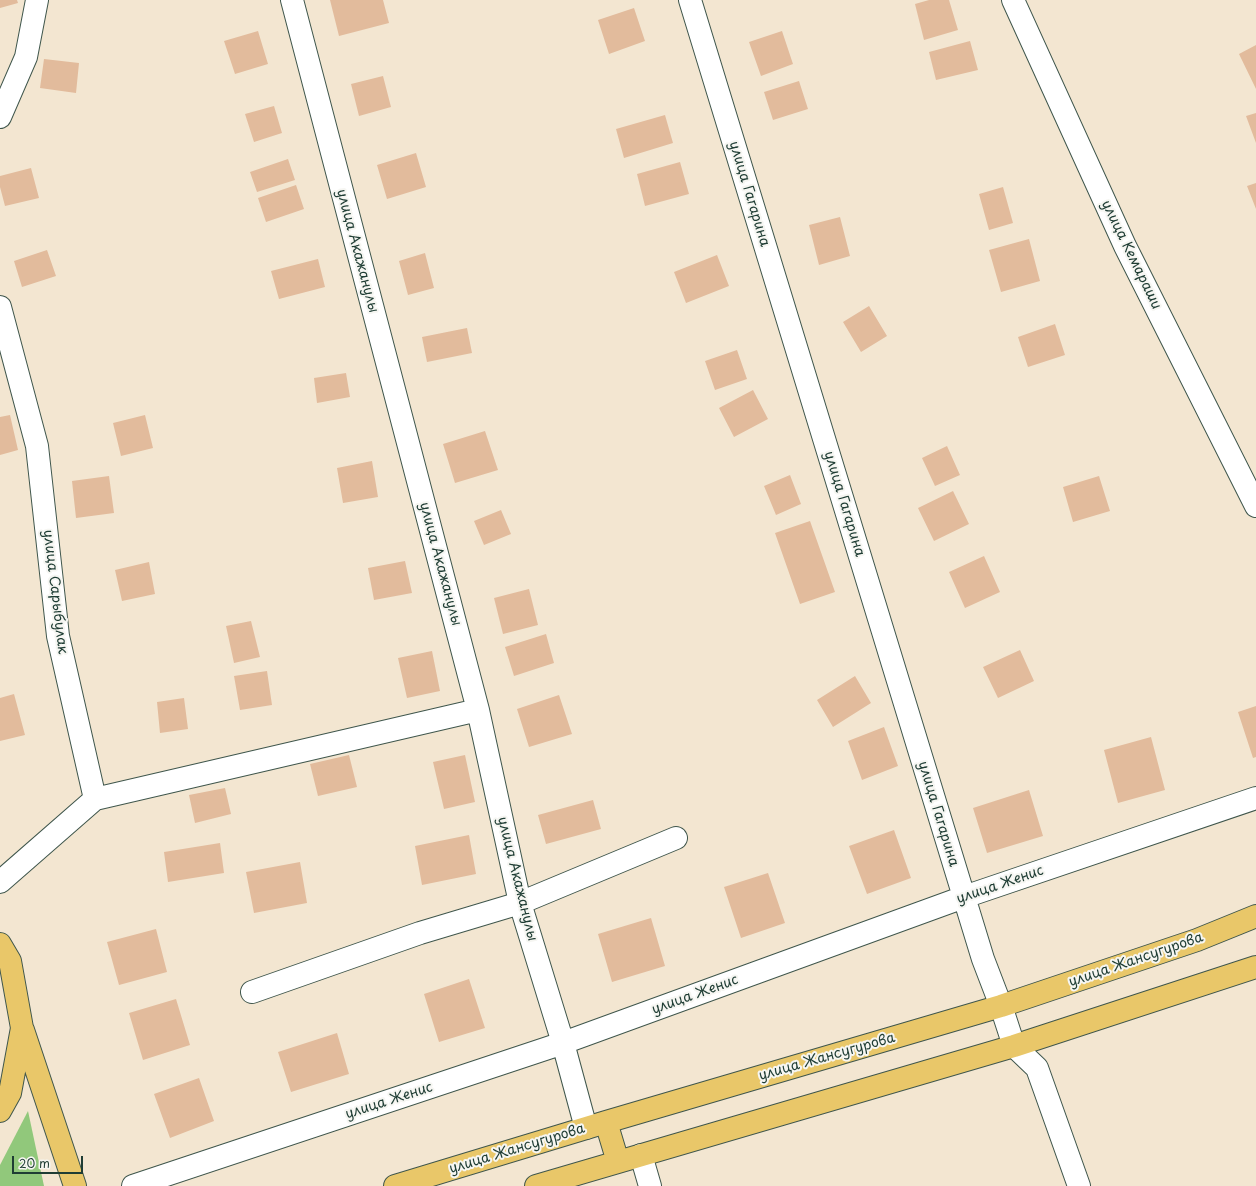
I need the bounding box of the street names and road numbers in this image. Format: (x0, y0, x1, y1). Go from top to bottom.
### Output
street label: улица Гагарина (725, 139, 773, 249)
street label: улица Акажанулы (332, 187, 382, 315)
street label: улица Кемараши (1097, 198, 1165, 312)
street label: улица Гагарина (820, 449, 868, 559)
street label: улица Акажанулы (415, 500, 465, 628)
street label: улица Сарыбулак (39, 529, 71, 655)
street label: улица Гагарина (914, 759, 962, 869)
street label: улица Акажанулы (493, 815, 541, 943)
street label: улица Женис (954, 862, 1046, 908)
street label: улица Жансугурова (1067, 929, 1205, 991)
street label: улица Женис (649, 972, 741, 1018)
street label: улица Жансугурова (757, 1029, 897, 1085)
street label: улица Женис (343, 1079, 435, 1123)
street label: улица Жансугурова (447, 1120, 587, 1178)

